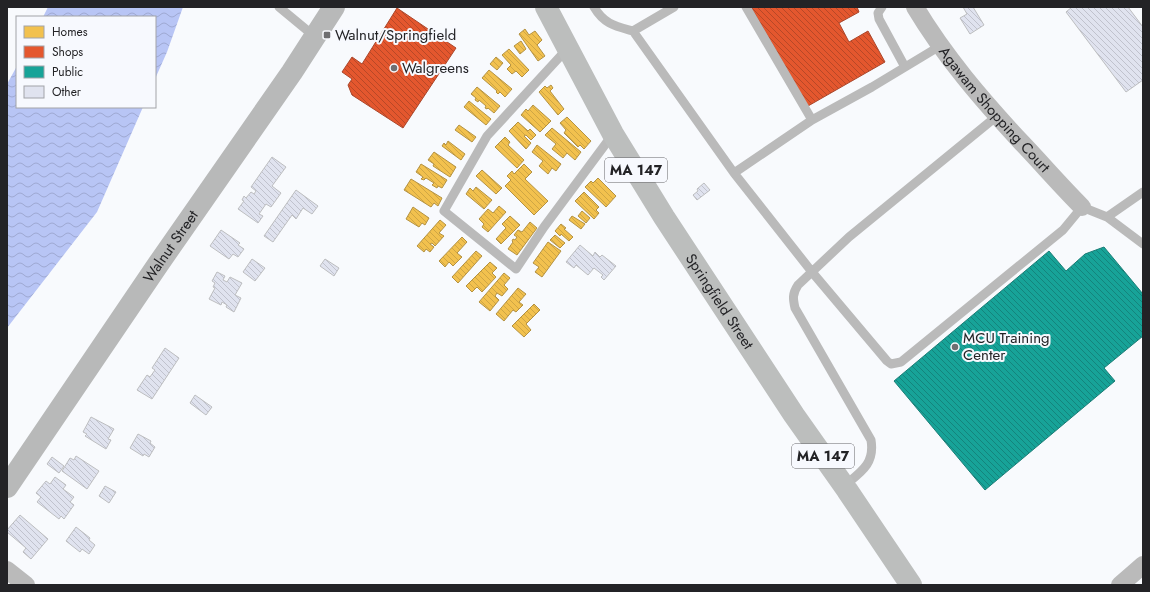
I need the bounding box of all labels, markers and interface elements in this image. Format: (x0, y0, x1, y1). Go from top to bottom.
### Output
legend (16, 16, 156, 108)
text: Homes (52, 23, 88, 41)
place label: Walnut/Springfield (335, 24, 456, 46)
marker: Walnut/Springfield (322, 30, 332, 40)
street label: Agawam Shopping Court (934, 42, 1056, 178)
text: Shops (52, 43, 83, 61)
place label: Walgreens (402, 57, 469, 79)
text: Public (52, 63, 83, 81)
marker: Walgreens (389, 63, 399, 73)
text: Other (52, 83, 82, 101)
road number: MA 147 (605, 158, 667, 182)
street label: Walnut Street (138, 205, 204, 287)
street label: Springfield Street (680, 249, 759, 354)
place label: MCU Training Center (963, 327, 1050, 366)
marker: MCU Training Center (950, 342, 960, 352)
road number: MA 147 (792, 444, 854, 468)

